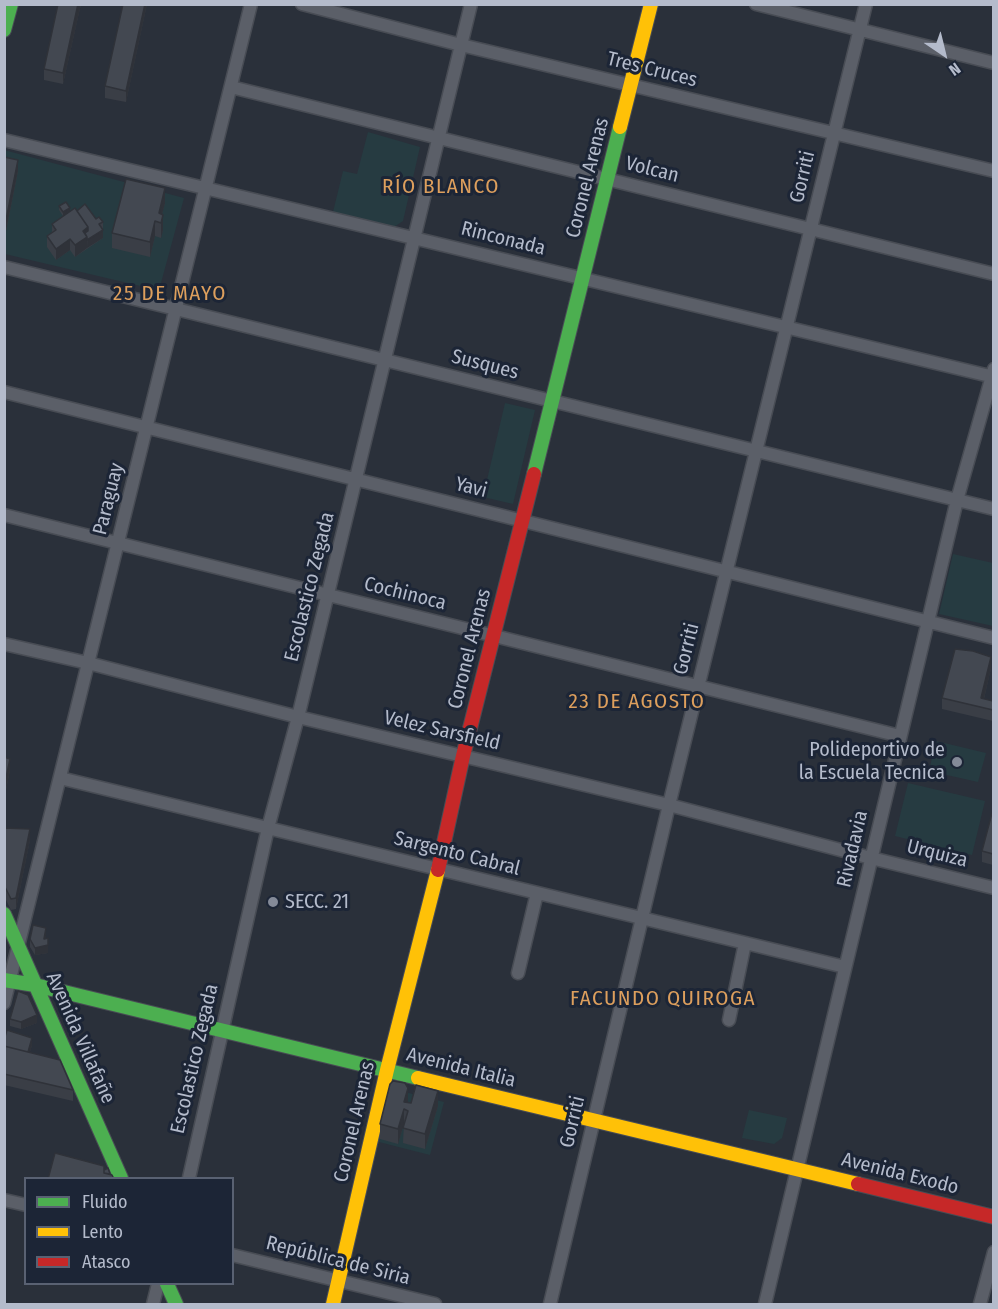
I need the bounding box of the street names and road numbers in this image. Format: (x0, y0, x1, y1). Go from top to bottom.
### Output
street label: Tres Cruces (604, 47, 700, 93)
street label: Coronel Arenas (561, 115, 615, 241)
street label: Gorriti (785, 149, 821, 205)
street label: Volcan (623, 152, 681, 188)
street label: Rinconada (458, 217, 548, 261)
street label: Susques (449, 345, 521, 385)
street label: Paraguay (88, 461, 130, 537)
street label: Yavi (453, 473, 489, 503)
street label: Escolastico Zegada (280, 510, 340, 664)
street label: Cochinoca (362, 572, 448, 616)
street label: Coronel Arenas (443, 586, 497, 712)
street label: Gorriti (669, 621, 705, 677)
street label: Velez Sarsfield (382, 706, 502, 756)
street label: Rivadavia (832, 808, 874, 890)
street label: Sargento Cabral (392, 827, 522, 881)
street label: Urquiza (904, 835, 970, 873)
street label: Avenida Villafañe (40, 969, 120, 1107)
street label: Escolastico Zegada (166, 982, 224, 1136)
street label: Avenida Italia (404, 1043, 518, 1093)
street label: Coronel Arenas (329, 1059, 381, 1185)
street label: Gorriti (555, 1094, 591, 1150)
street label: Avenida Exodo (839, 1148, 961, 1200)
street label: República de Siria (264, 1232, 412, 1290)

